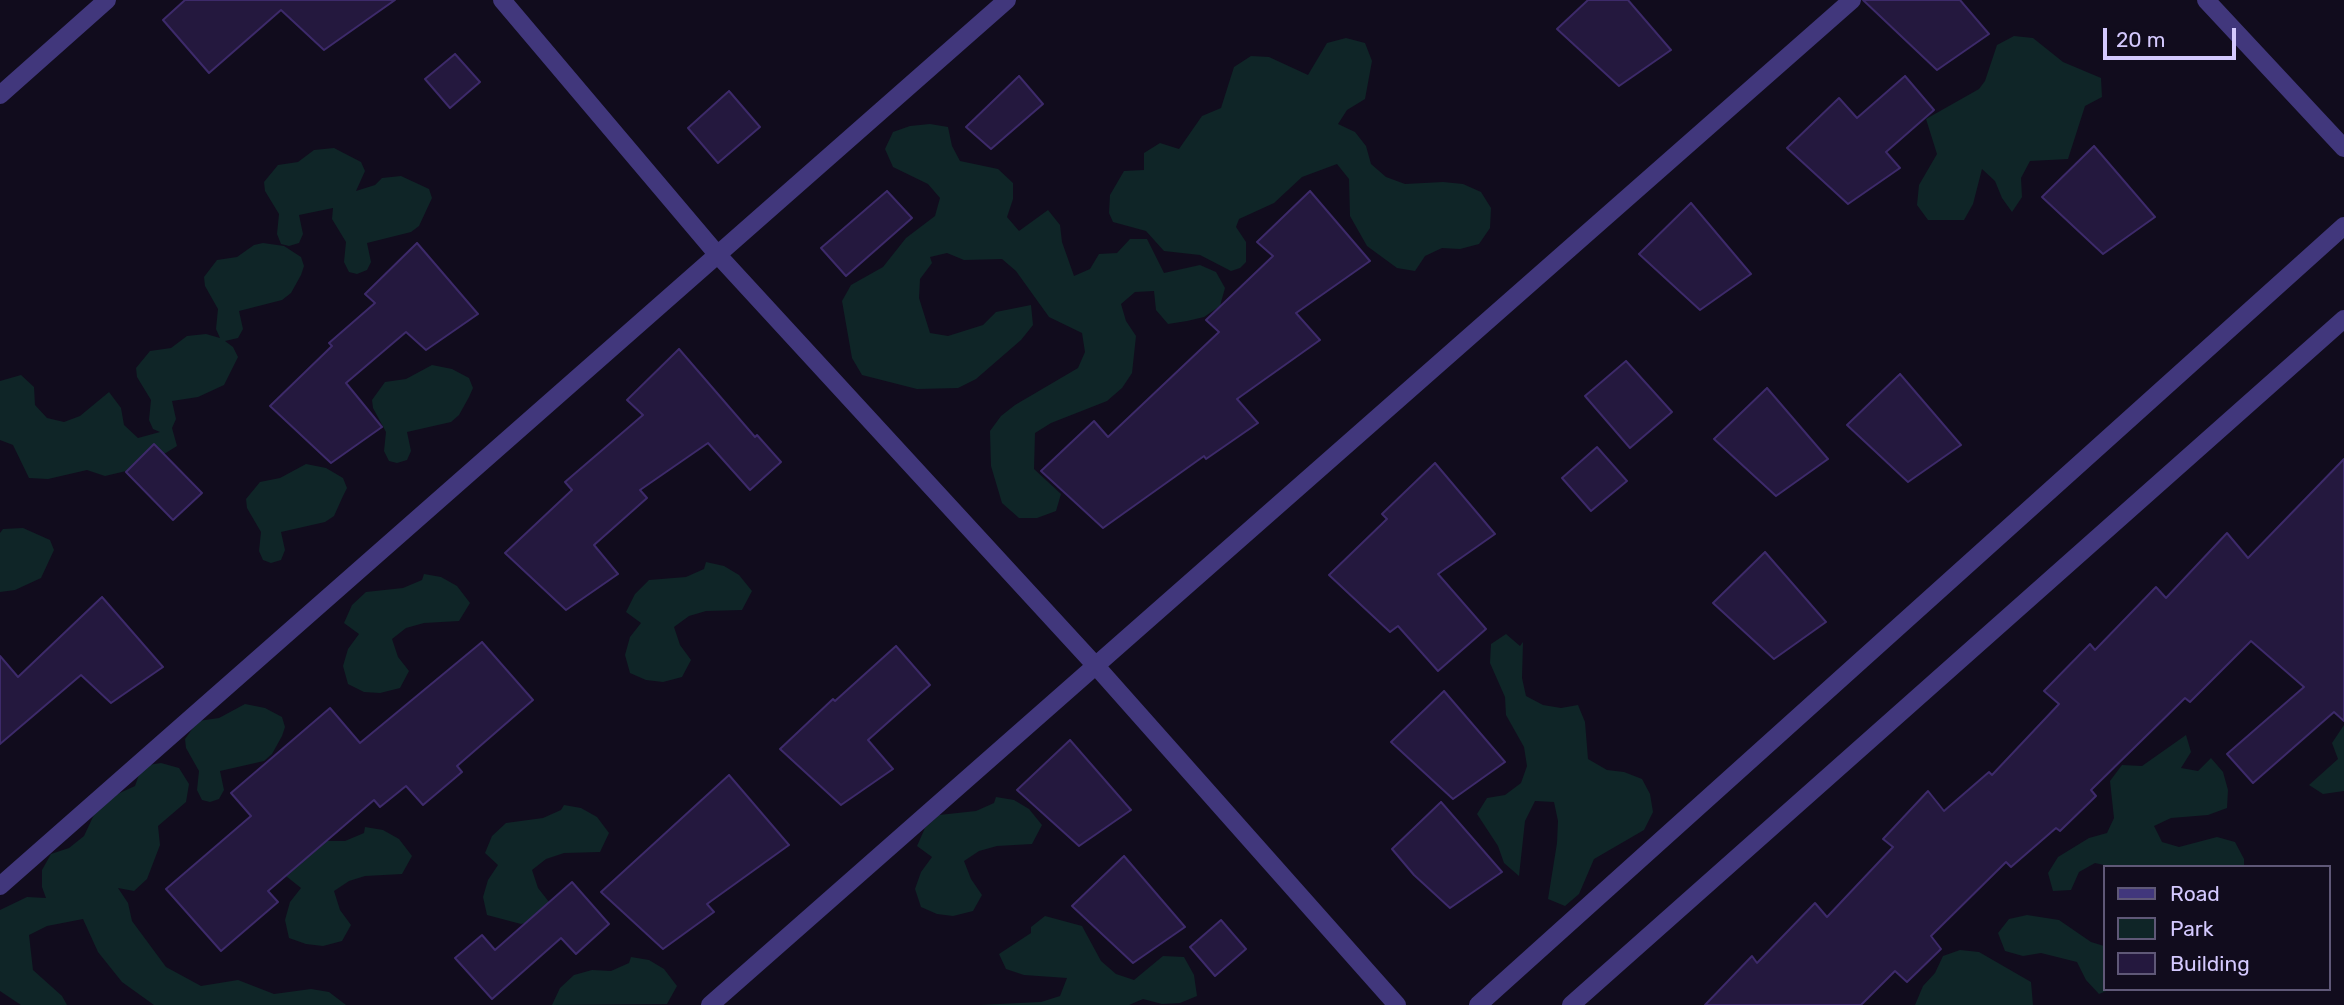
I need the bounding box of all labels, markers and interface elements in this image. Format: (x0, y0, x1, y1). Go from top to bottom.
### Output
scale bar (2106, 14, 2239, 58)
text: 20 m (2116, 27, 2165, 52)
legend (2102, 865, 2330, 991)
text: Road (2170, 881, 2220, 906)
text: Park (2170, 916, 2214, 941)
text: Building (2170, 951, 2250, 976)

